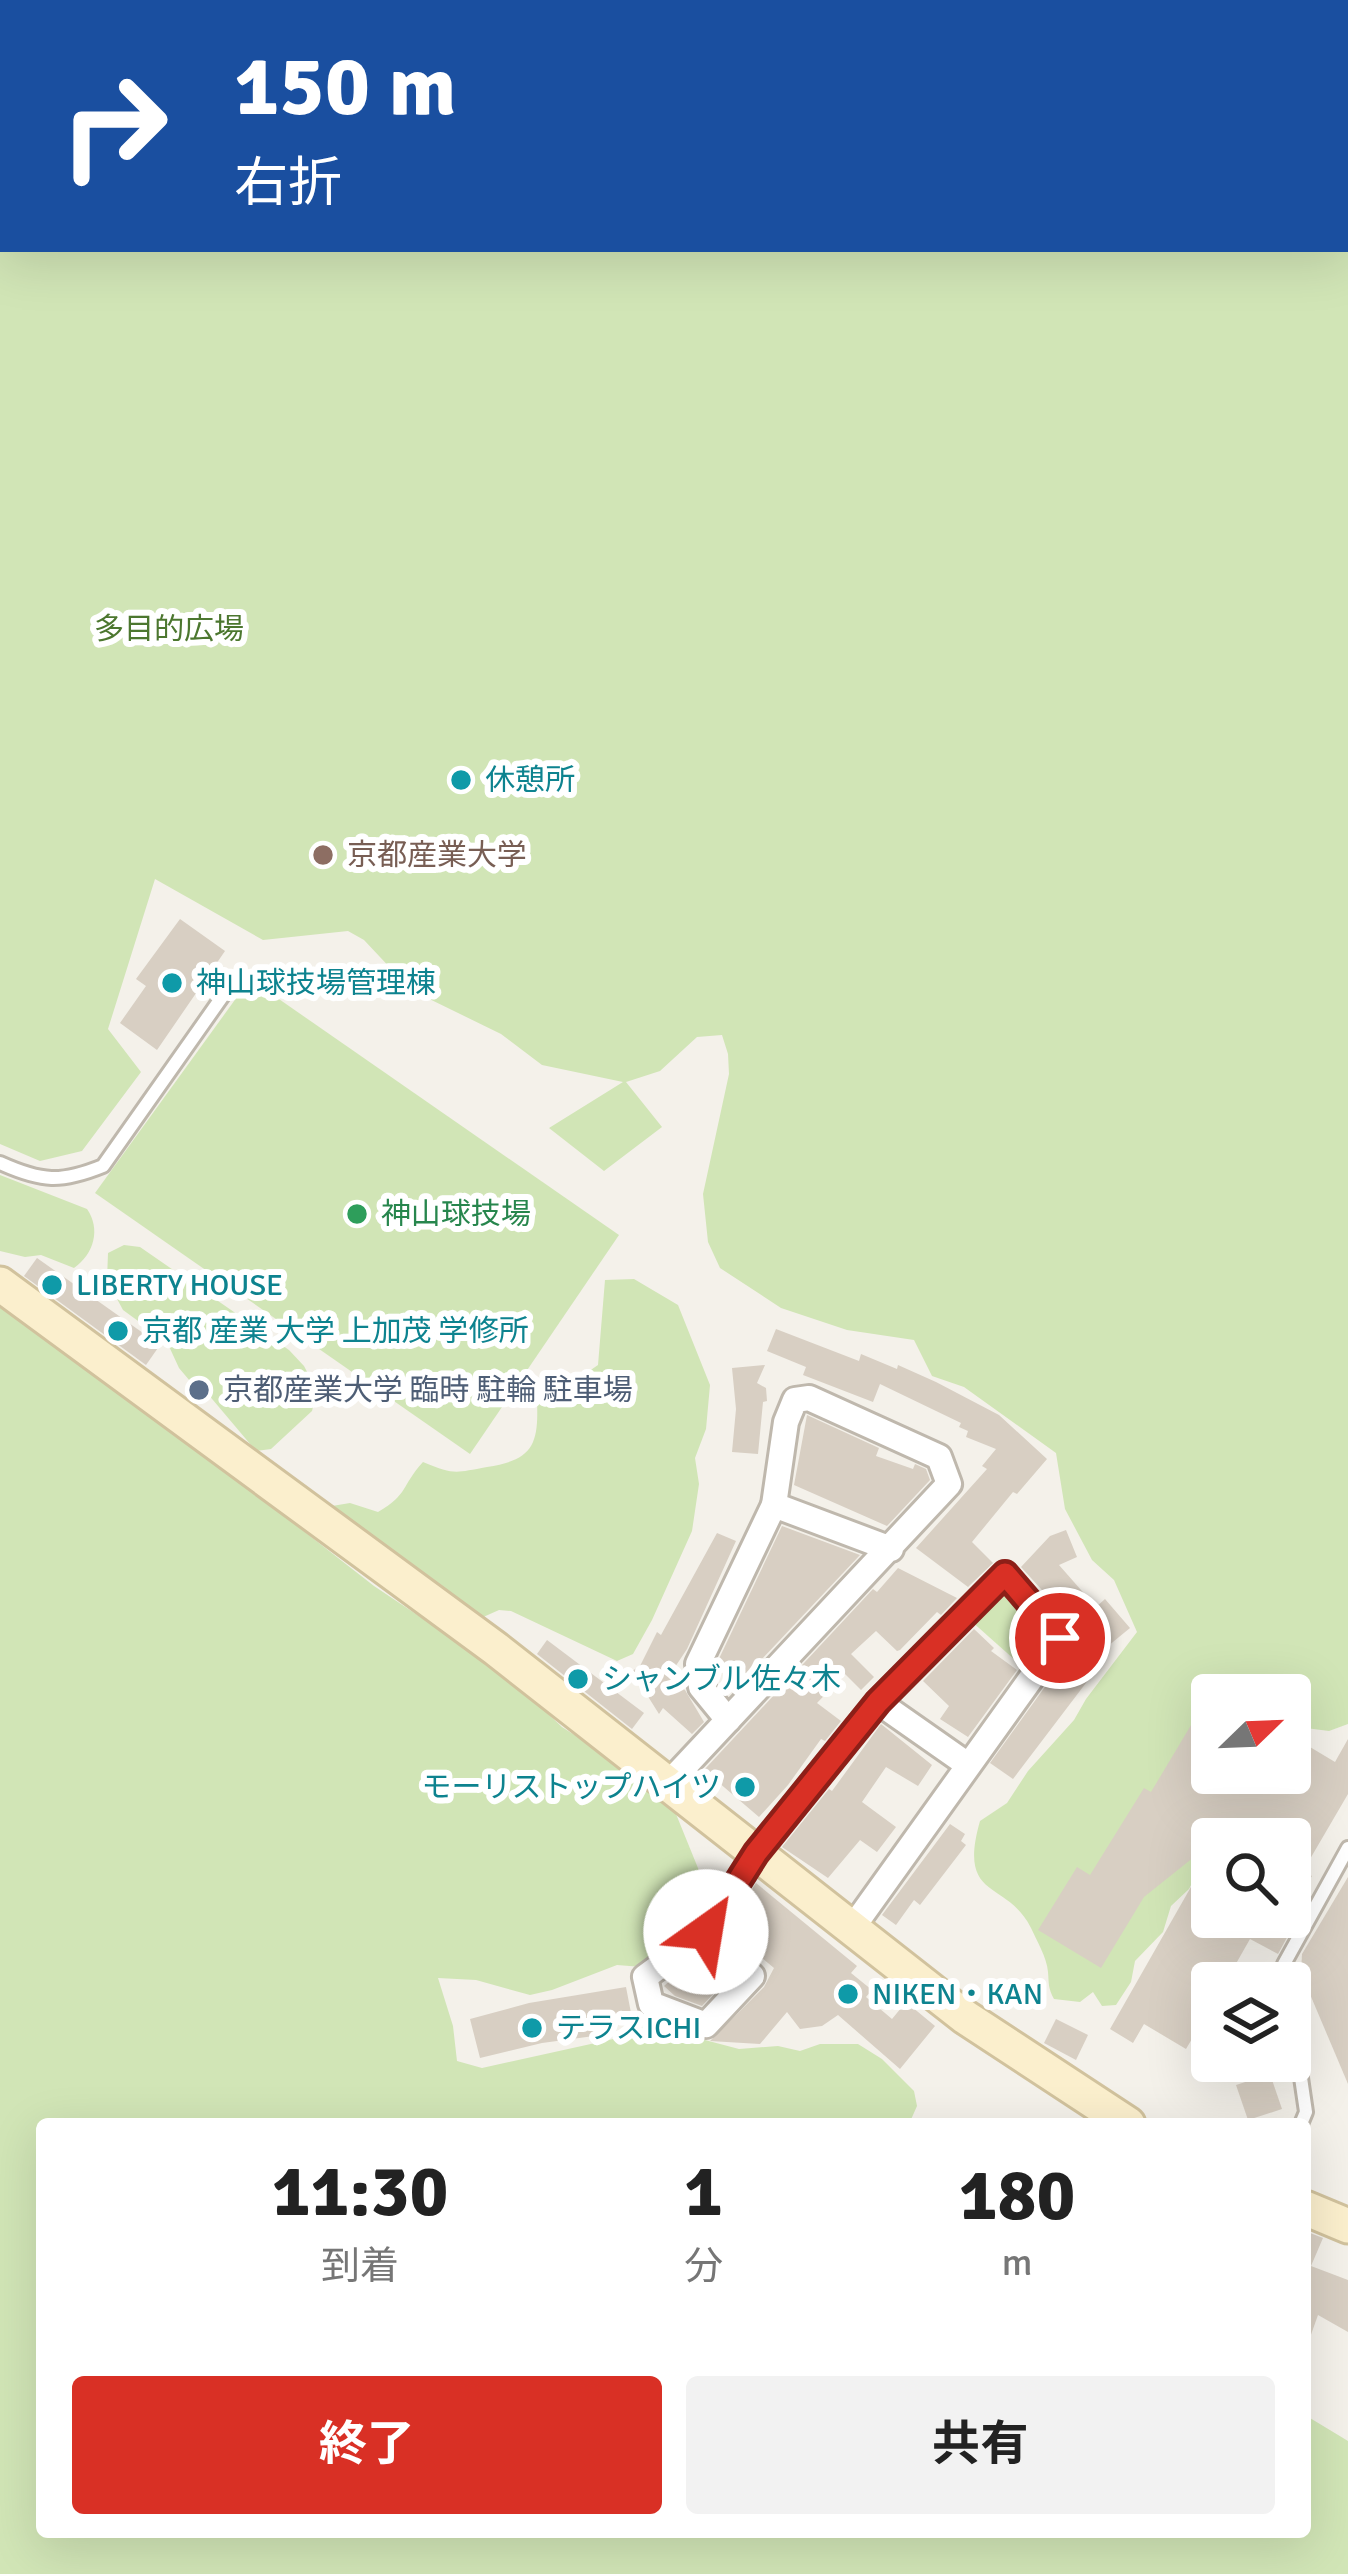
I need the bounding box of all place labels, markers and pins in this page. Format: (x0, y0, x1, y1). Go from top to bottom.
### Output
place label: 休憩所 (485, 762, 575, 799)
marker: 休憩所 (448, 767, 474, 793)
place label: 京都産業大学 (347, 837, 527, 874)
marker: 京都産業大学 (310, 842, 336, 868)
place label: 神山球技場管理棟 (196, 965, 436, 1002)
marker: 神山球技場管理棟 (159, 970, 185, 996)
place label: 神山球技場 (381, 1196, 531, 1233)
marker: 神山球技場 (344, 1201, 370, 1227)
place label: LIBERTY HOUSE (76, 1267, 283, 1304)
marker: LIBERTY HOUSE (39, 1272, 65, 1298)
place label: 京都 産業 大学 上加茂 学修所 (142, 1313, 528, 1350)
marker: 京都 産業 大学 上加茂 学修所 (105, 1318, 131, 1344)
place label: 京都産業大学 臨時 駐輪 駐車場 (223, 1372, 633, 1409)
marker: 京都産業大学 臨時 駐輪 駐車場 (186, 1377, 212, 1403)
pin (1009, 1587, 1111, 1689)
place label: シャンブル佐々木 (602, 1661, 841, 1698)
marker: シャンブル佐々木 (565, 1666, 591, 1692)
place label: モーリストップハイツ (422, 1769, 721, 1806)
marker: モーリストップハイツ (732, 1774, 758, 1800)
place label: NIKEN・KAN (872, 1976, 1043, 2013)
marker: NIKEN・KAN (835, 1981, 861, 2007)
place label: テラスICHI (556, 2010, 701, 2047)
marker: テラスICHI (519, 2015, 545, 2041)

